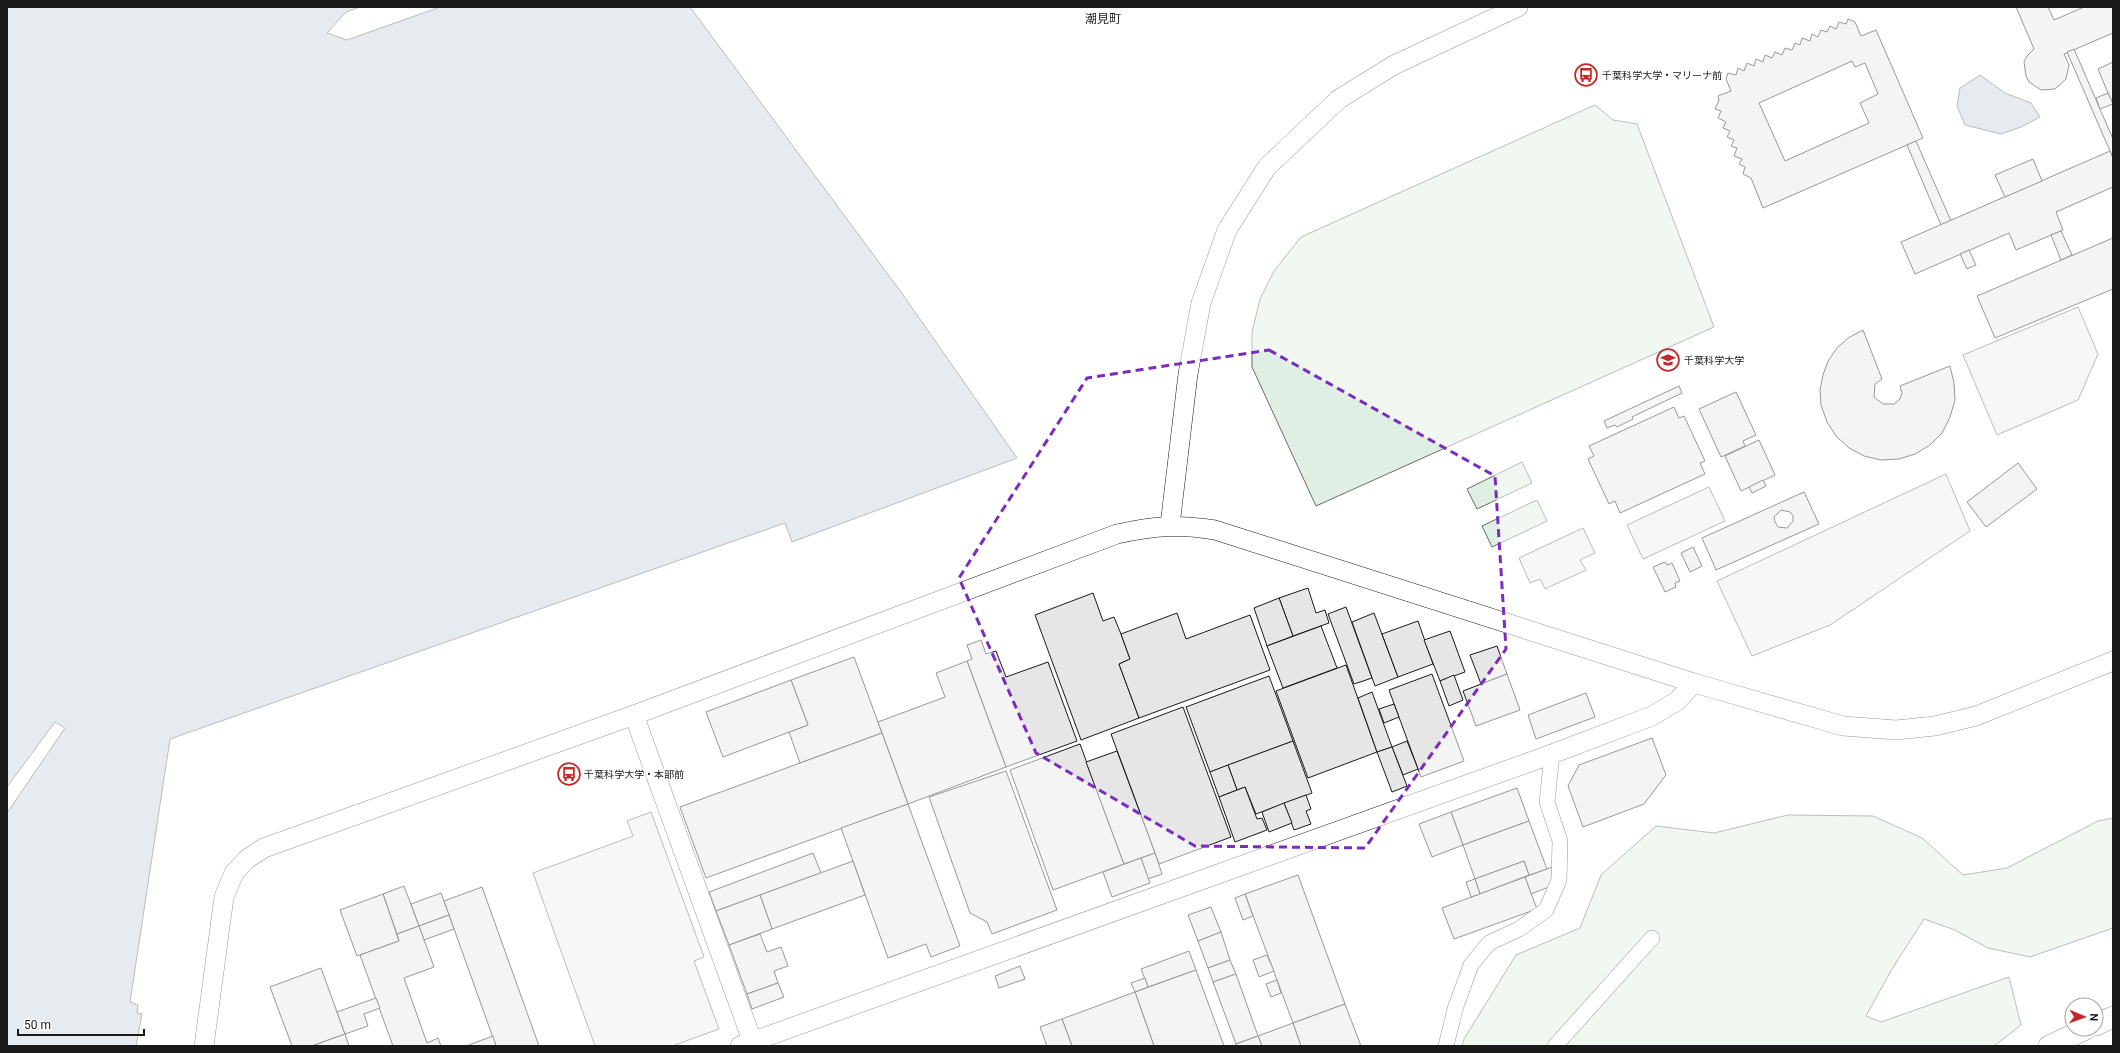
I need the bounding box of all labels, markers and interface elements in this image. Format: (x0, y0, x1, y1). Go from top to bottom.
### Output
district label: 潮見町 (1085, 12, 1121, 26)
bus stop icon: 千葉科学大学・マリーナ前 (1573, 62, 1599, 88)
place label: 千葉科学大学・マリーナ前 (1602, 70, 1722, 81)
school or university icon: 千葉科学大学 (1655, 347, 1681, 373)
place label: 千葉科学大学 (1684, 355, 1744, 366)
bus stop icon: 千葉科学大学・本部前 (556, 761, 582, 787)
place label: 千葉科学大学・本部前 (584, 769, 684, 780)
north arrow (2064, 997, 2104, 1037)
scale bar (18, 1011, 144, 1037)
text: N (2087, 1013, 2100, 1022)
text: 50 m (24, 1018, 51, 1032)

